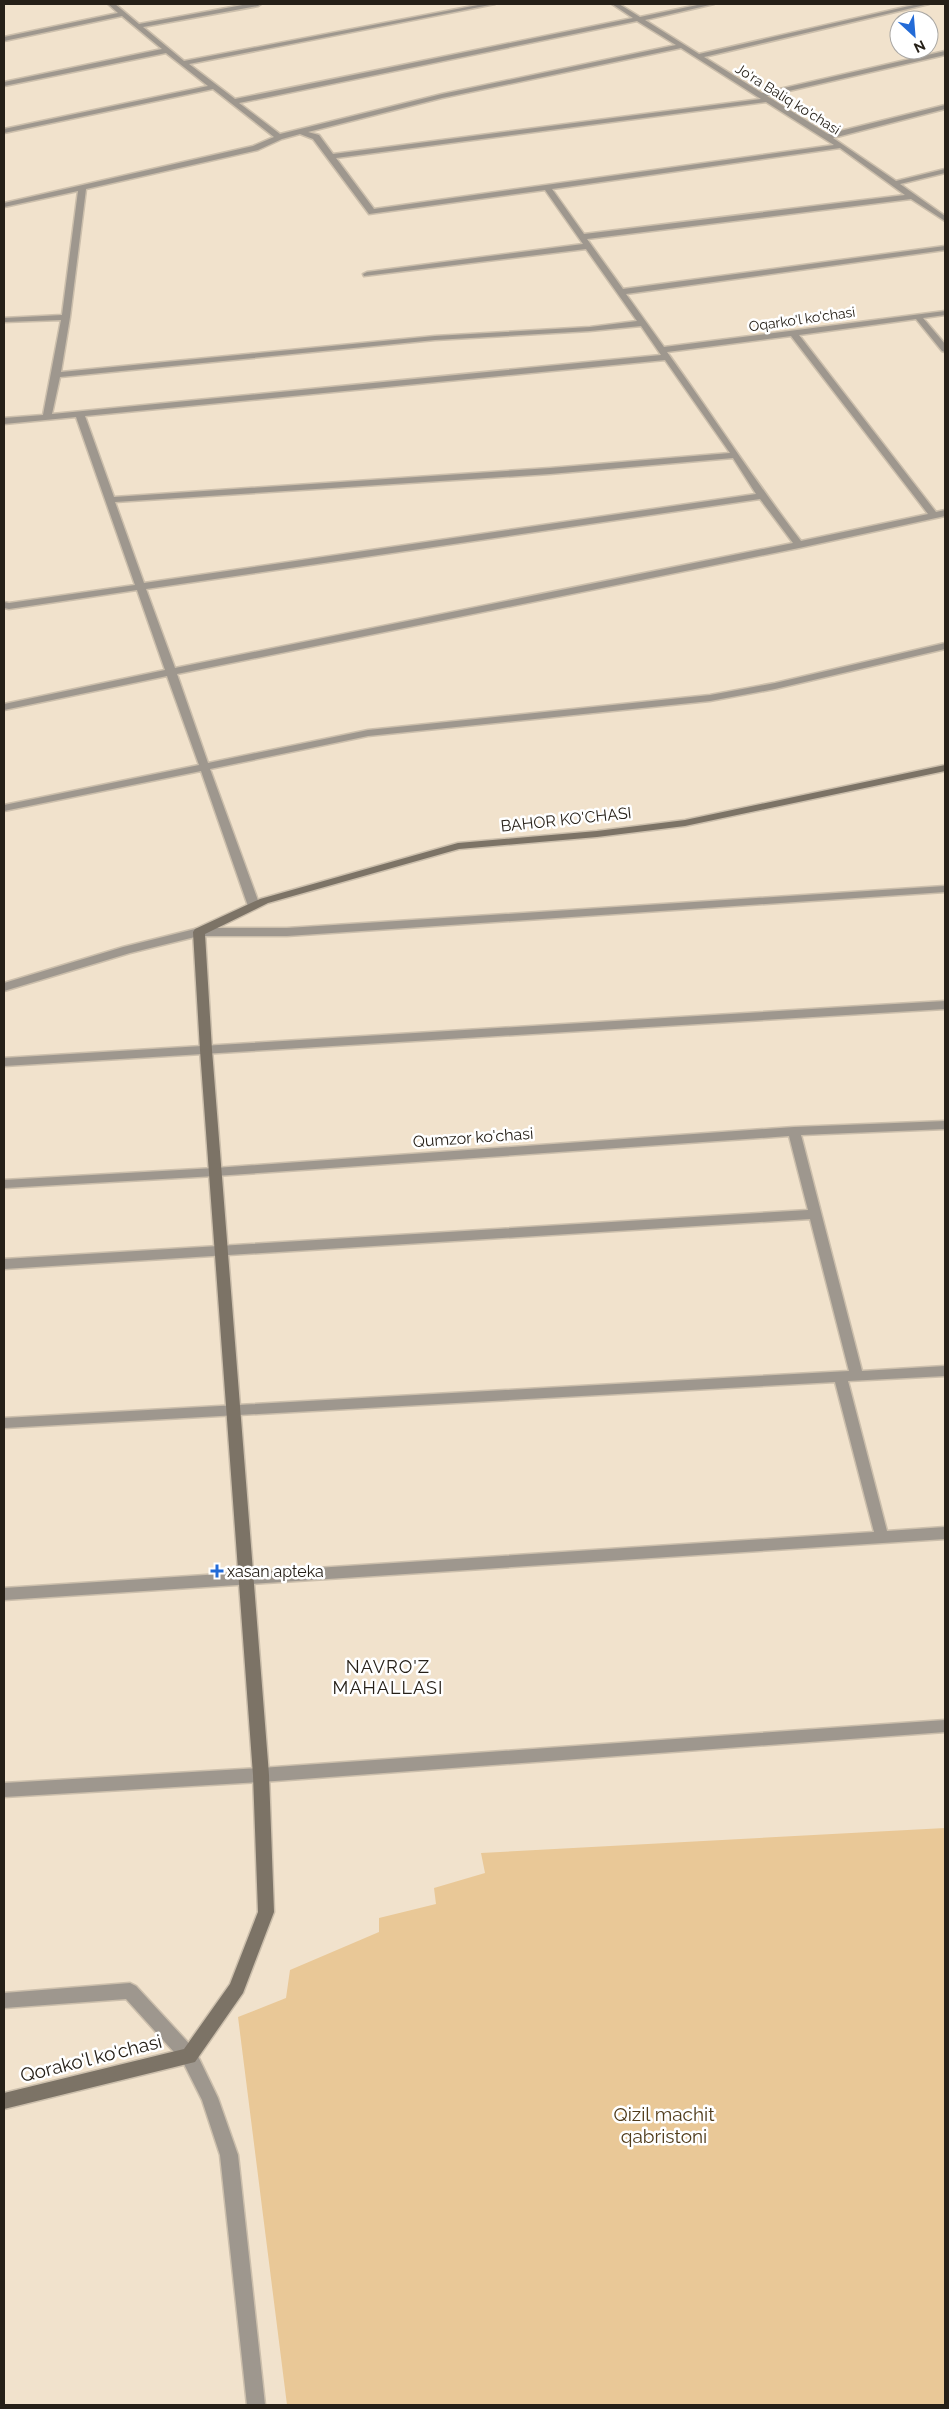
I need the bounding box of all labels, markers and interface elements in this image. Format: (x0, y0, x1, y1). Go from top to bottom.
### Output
north arrow (889, 10, 939, 60)
text: N (911, 37, 928, 56)
street label: Jo'ra Baliq ko'chasi (733, 60, 843, 138)
street label: Oqarko'l ko'chasi (748, 304, 856, 334)
street label: BAHOR KO'CHASI (500, 803, 632, 836)
street label: Qumzor ko'chasi (412, 1124, 534, 1151)
place label: xasan apteka (227, 1562, 324, 1581)
marker: xasan apteka (211, 1565, 223, 1577)
district label: NAVRO'Z MAHALLASI (333, 1656, 443, 1698)
street label: Qorako'l ko'chasi (18, 2030, 164, 2086)
park label: Qizil machit qabristoni (613, 2103, 715, 2147)

